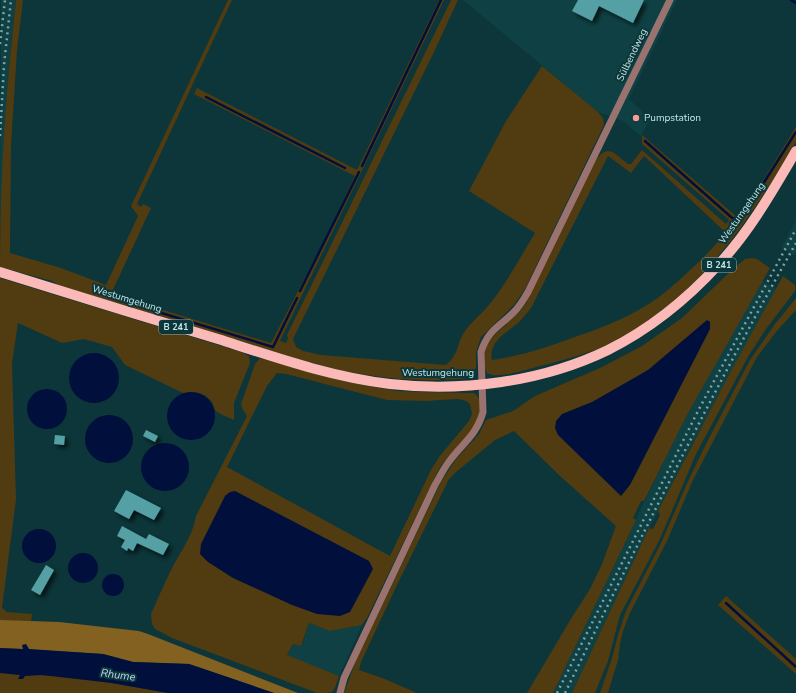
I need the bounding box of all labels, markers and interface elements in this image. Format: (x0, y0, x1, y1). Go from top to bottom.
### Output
street label: Sülbendweg (613, 26, 651, 84)
place label: Pumpstation (644, 111, 701, 125)
marker: Pumpstation (631, 113, 641, 123)
street label: Westumgehung (716, 179, 769, 247)
road number: B 241 (702, 258, 736, 272)
street label: Westumgehung (90, 282, 164, 316)
road number: B 241 (159, 320, 193, 334)
street label: Westumgehung (402, 366, 474, 380)
water label: Rhume (100, 665, 136, 685)

